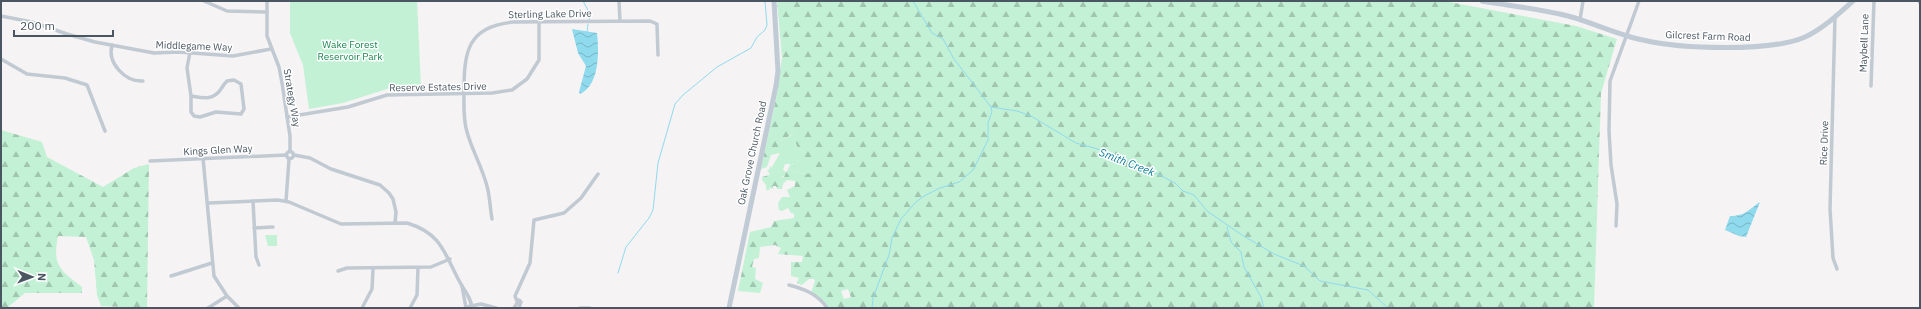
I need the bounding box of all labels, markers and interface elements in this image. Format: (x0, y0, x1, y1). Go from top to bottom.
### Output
street label: Sterling Lake Drive (508, 7, 592, 21)
scale bar (14, 12, 113, 38)
street label: Maybell Lane (1856, 13, 1872, 73)
text: 200 m (20, 18, 55, 33)
street label: Gilcrest Farm Road (1665, 28, 1751, 44)
street label: Middlegame Way (155, 38, 233, 54)
park label: Wake Forest Reservoir Park (317, 38, 383, 63)
street label: Strategy Way (280, 68, 304, 128)
street label: Reserve Estates Drive (389, 80, 487, 94)
street label: Oak Grove Church Road (735, 100, 769, 206)
street label: Rice Drive (1817, 120, 1831, 166)
street label: Kings Glen Way (183, 142, 253, 158)
water label: Smith Creek (1097, 145, 1157, 179)
north arrow (12, 257, 52, 297)
text: N (35, 273, 49, 281)

